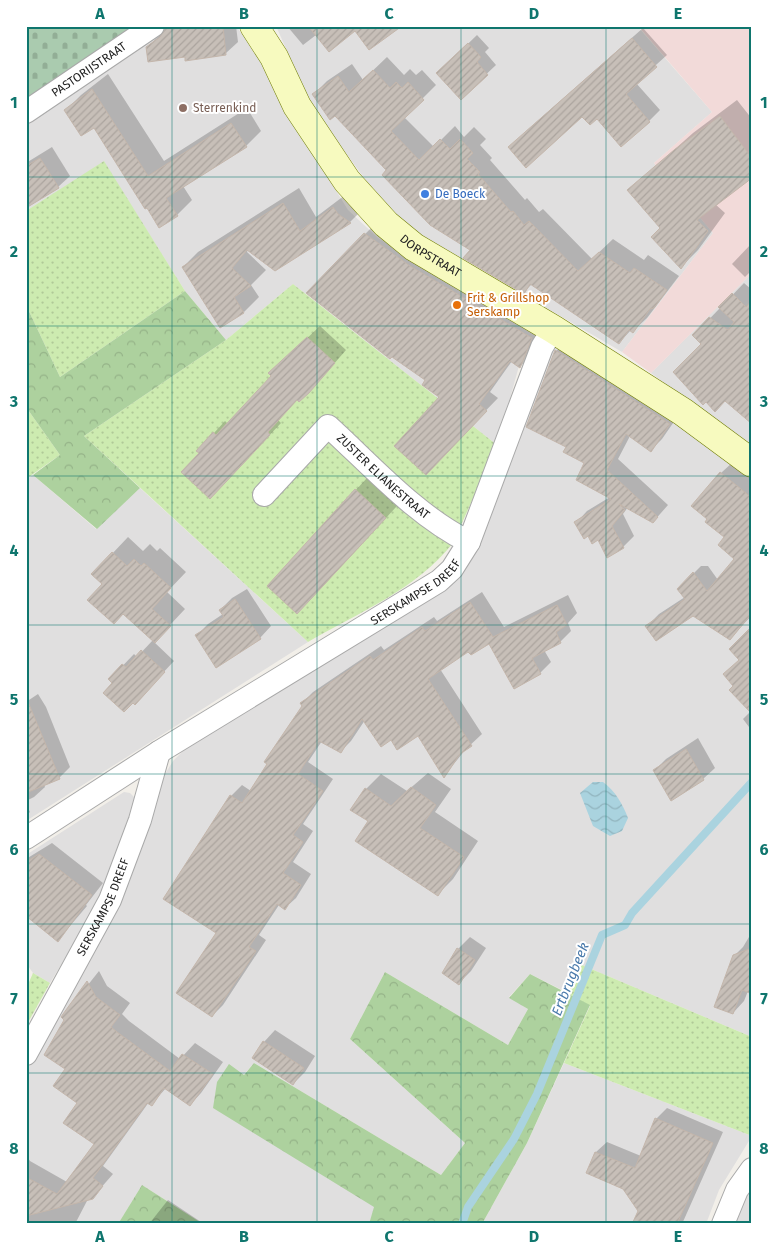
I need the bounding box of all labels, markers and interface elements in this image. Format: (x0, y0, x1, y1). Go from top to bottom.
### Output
text: A (94, 4, 105, 23)
text: B (239, 4, 249, 23)
text: C (384, 4, 394, 23)
text: D (529, 4, 539, 23)
text: E (674, 4, 682, 23)
street label: PASTORIJSTRAAT (49, 39, 130, 100)
text: 1 (10, 93, 18, 112)
text: 1 (760, 93, 768, 112)
place label: Sterrenkind (193, 101, 256, 115)
marker: Sterrenkind (177, 102, 189, 114)
place label: De Boeck (435, 187, 486, 201)
marker: De Boeck (419, 188, 431, 200)
street label: DORPSTRAAT (397, 231, 464, 280)
text: 2 (10, 242, 18, 261)
text: 2 (760, 242, 768, 261)
place label: Frit & Grillshop Serskamp (467, 291, 549, 319)
marker: Frit & Grillshop Serskamp (451, 299, 463, 311)
text: 3 (9, 392, 18, 411)
text: 3 (759, 392, 768, 411)
street label: ZUSTER ELIANESTRAAT (334, 431, 433, 522)
text: 4 (9, 541, 19, 560)
text: 4 (759, 541, 769, 560)
street label: SERSKAMPSE DREEF (368, 557, 463, 628)
text: 5 (10, 690, 19, 709)
text: 5 (760, 690, 769, 709)
text: 6 (9, 840, 19, 859)
text: 6 (759, 840, 769, 859)
street label: SERSKAMPSE DREEF (74, 856, 132, 958)
water label: Ertbrugbeek (548, 940, 593, 1018)
text: 7 (10, 989, 18, 1008)
text: 7 (760, 989, 768, 1008)
text: 8 (9, 1139, 19, 1158)
text: 8 (759, 1139, 769, 1158)
text: A (94, 1227, 105, 1246)
text: B (239, 1227, 249, 1246)
text: C (384, 1227, 394, 1246)
text: D (529, 1227, 539, 1246)
text: E (674, 1227, 682, 1246)

